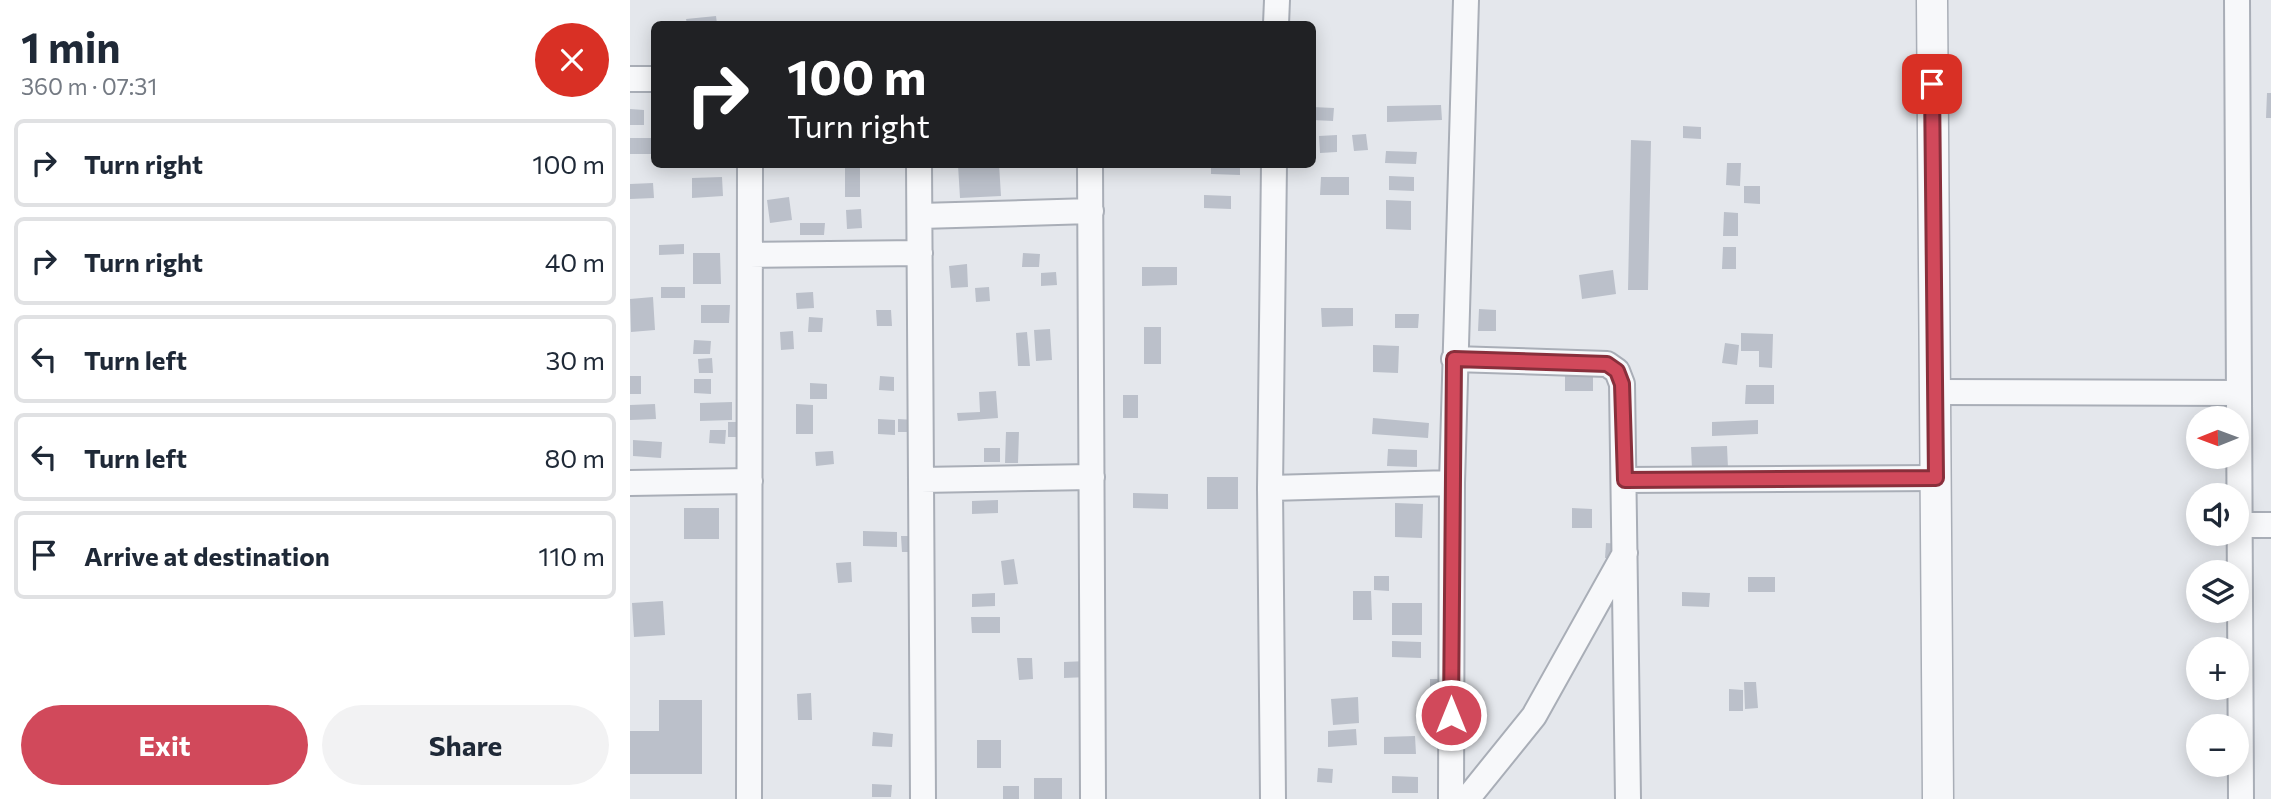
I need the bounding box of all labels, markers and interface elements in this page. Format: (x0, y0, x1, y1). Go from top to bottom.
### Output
text: 1 min (21, 20, 121, 72)
button: close (535, 23, 609, 97)
text: 100 m (787, 45, 926, 105)
icon: right (672, 49, 763, 140)
pin (1902, 54, 1962, 114)
icon: arrive (1913, 65, 1951, 103)
text: 360 m · 07:31 (21, 72, 157, 100)
text: Turn right (787, 105, 930, 145)
icon: right (25, 144, 63, 182)
text: Turn right (84, 148, 203, 179)
text: 100 m (532, 148, 605, 179)
icon: right (25, 242, 63, 280)
text: Turn right (84, 246, 203, 277)
text: 40 m (545, 246, 605, 277)
icon: left (25, 340, 63, 378)
text: Turn left (84, 344, 187, 375)
text: 30 m (546, 344, 605, 375)
north arrow (2186, 406, 2249, 469)
map controls (2186, 406, 2249, 777)
icon: left (25, 438, 63, 476)
text: Turn left (84, 442, 187, 473)
text: 80 m (545, 442, 605, 473)
button: sound (2186, 483, 2249, 546)
icon: arrive (25, 536, 63, 574)
text: Arrive at destination (84, 540, 330, 571)
text: 110 m (538, 540, 605, 571)
button: layers (2186, 560, 2249, 623)
button: + (2186, 637, 2249, 700)
position arrow (1414, 678, 1488, 752)
button: Exit (21, 705, 308, 785)
button: Share (322, 705, 609, 785)
button: − (2186, 714, 2249, 777)

